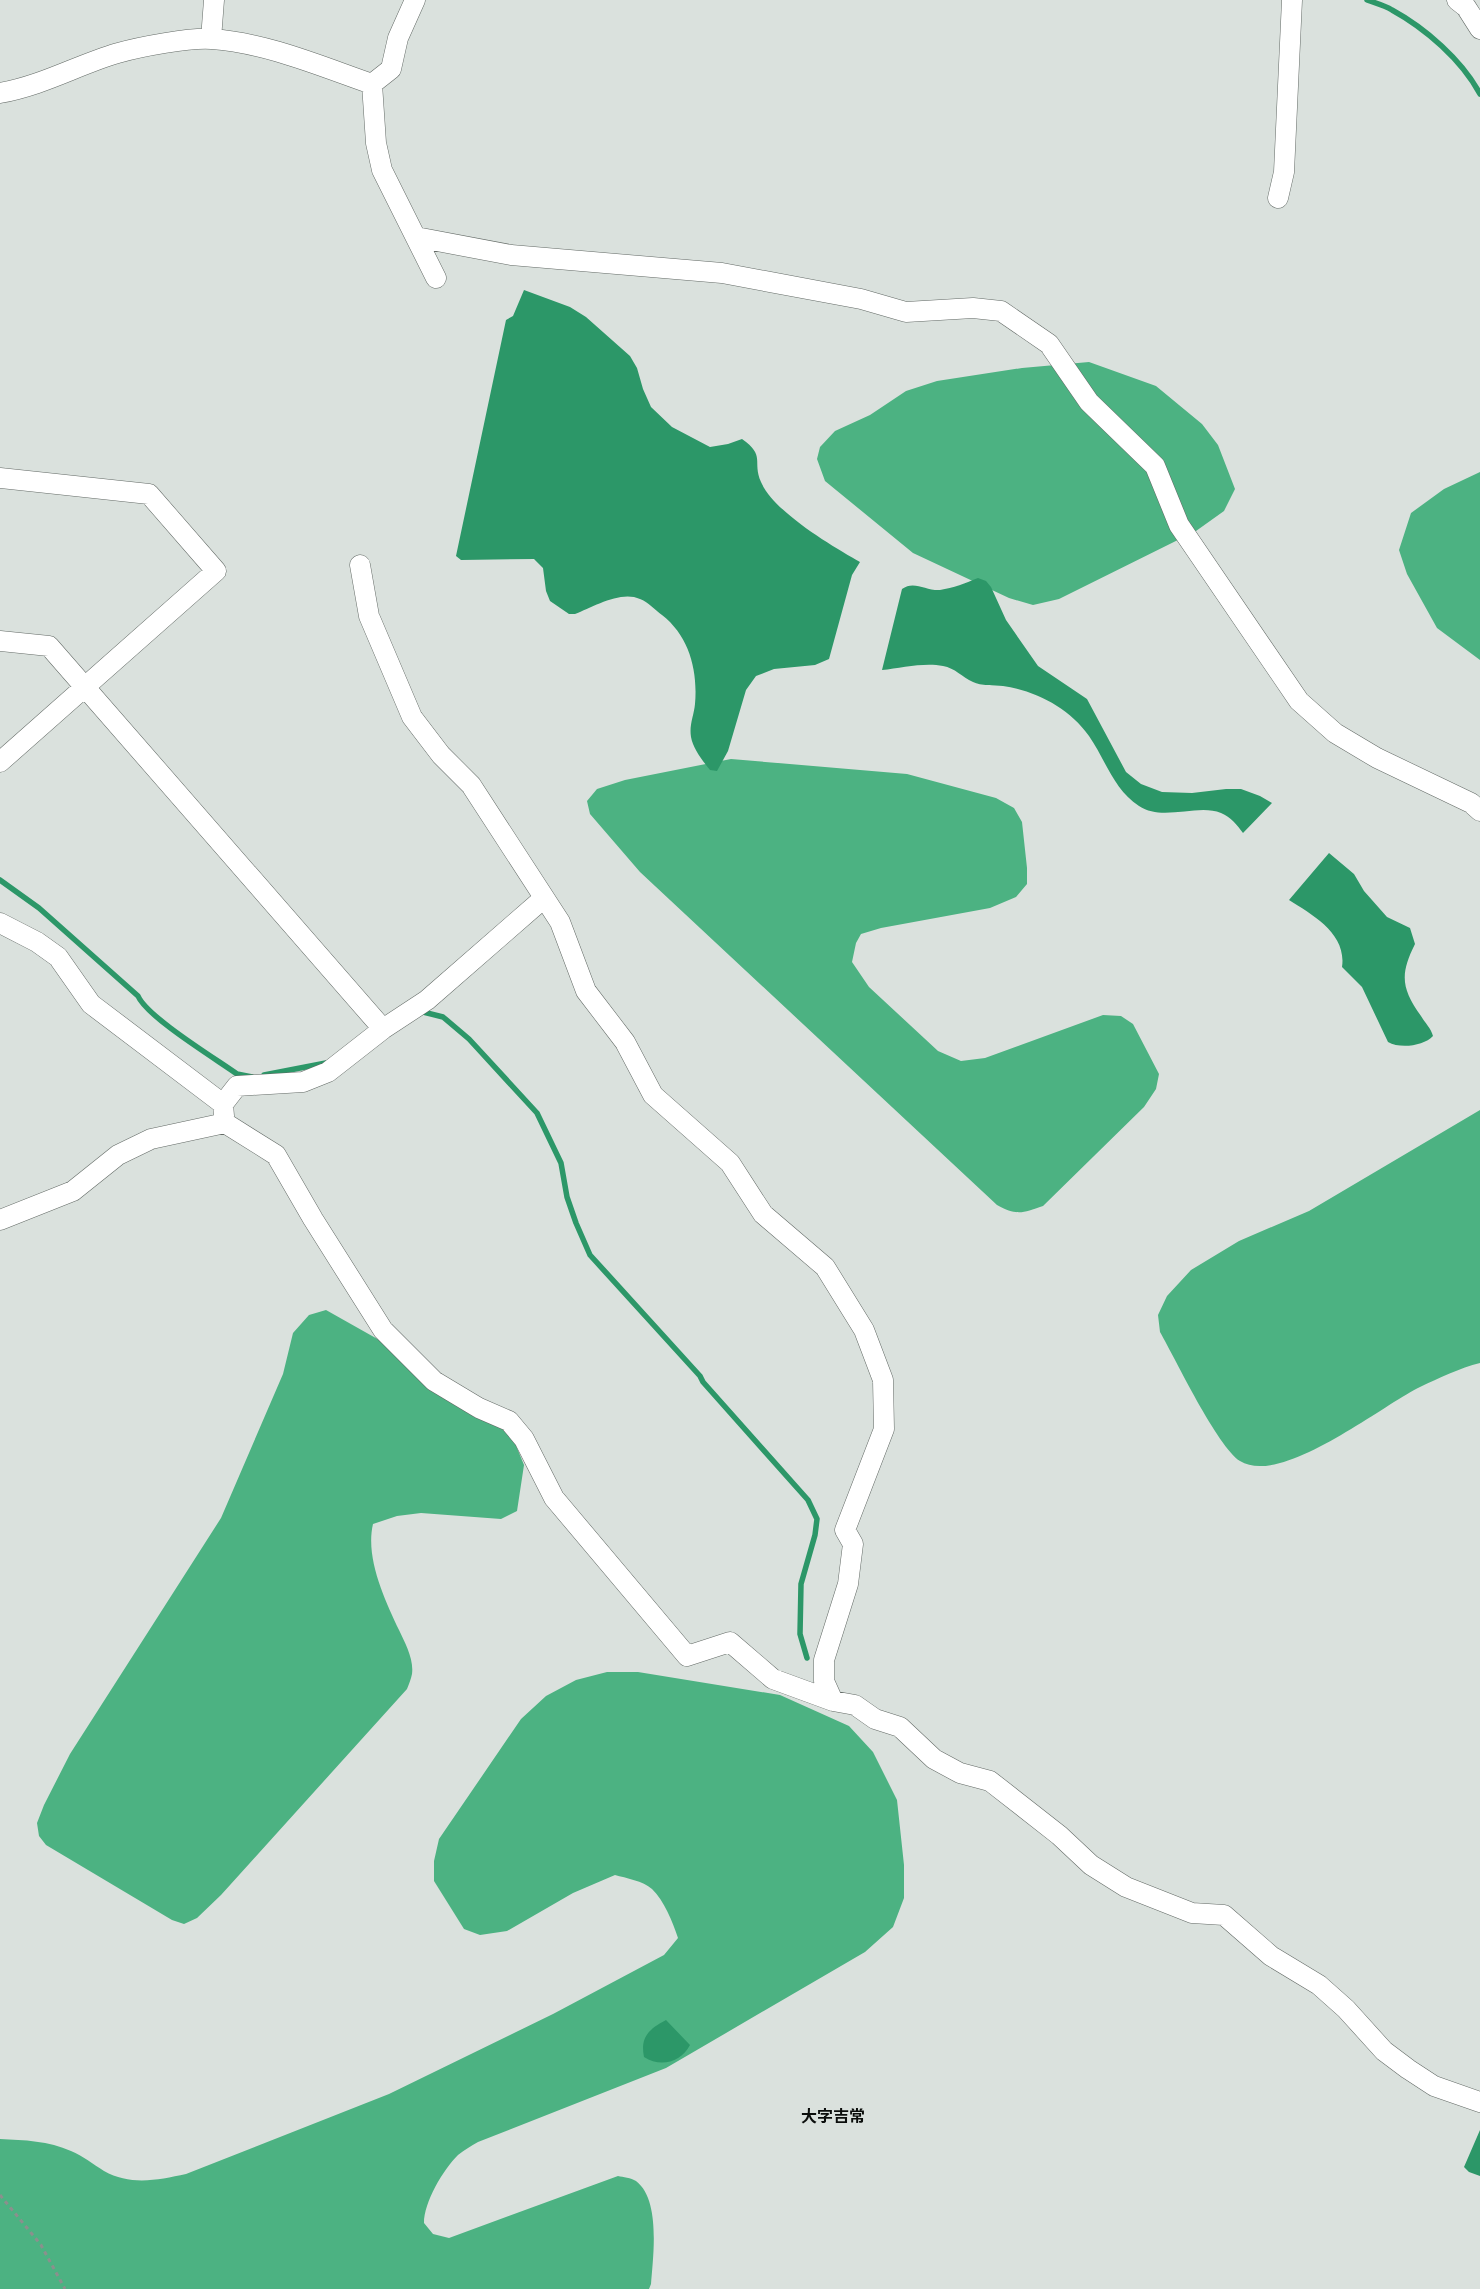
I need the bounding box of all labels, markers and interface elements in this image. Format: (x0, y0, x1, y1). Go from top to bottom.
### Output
district label: 大字吉常 (801, 2107, 865, 2126)

